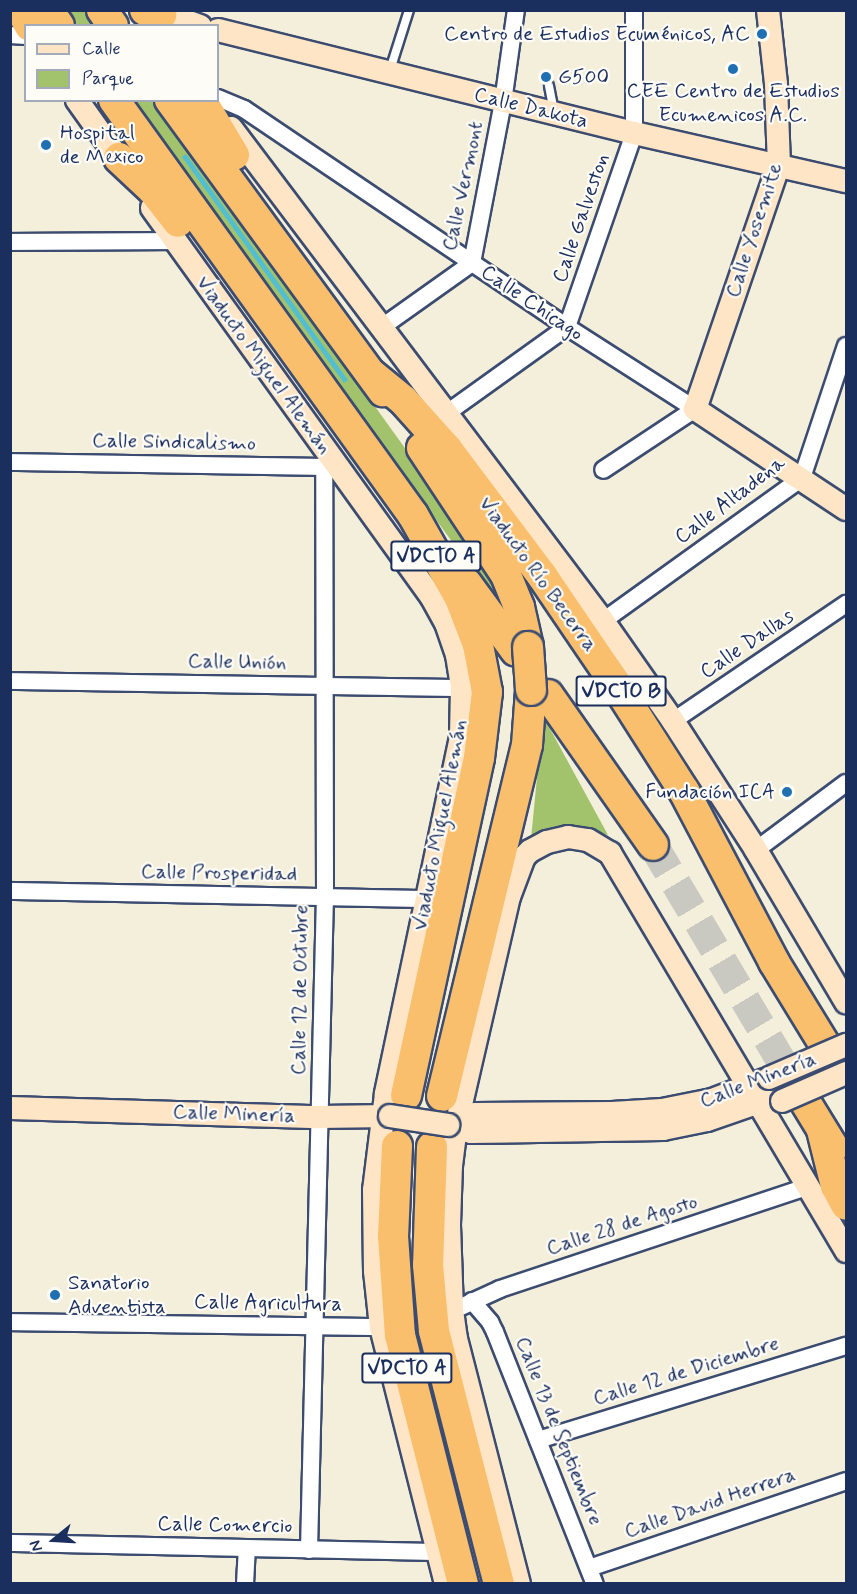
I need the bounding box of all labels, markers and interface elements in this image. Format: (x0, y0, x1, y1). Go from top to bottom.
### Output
place label: Centro de Estudios Ecuménicos, AC (443, 21, 750, 47)
legend (24, 24, 219, 102)
marker: Centro de Estudios Ecuménicos, AC (755, 27, 769, 41)
text: Calle (82, 37, 121, 61)
marker: CEE Centro de Estudios Ecumenicos A.C. (726, 62, 740, 76)
place label: G500 (558, 64, 609, 90)
text: Parque (82, 67, 134, 91)
marker: G500 (539, 70, 553, 84)
place label: CEE Centro de Estudios Ecumenicos A.C. (628, 78, 838, 128)
street label: Calle Dakota (471, 82, 591, 134)
street label: Calle Vermont (437, 119, 489, 253)
place label: Hospital de Mexico (60, 120, 142, 170)
marker: Hospital de Mexico (37, 136, 55, 154)
street label: Calle Galveston (548, 152, 614, 284)
street label: Calle Yosemite (720, 159, 788, 301)
street label: Calle Chicago (476, 260, 588, 346)
street label: Viaducto Miguel Alemán (192, 272, 336, 458)
street label: Calle Sindicalismo (91, 428, 257, 456)
street label: Calle Altadena (671, 451, 789, 549)
street label: Viaducto Río Becerra (473, 491, 603, 657)
road number: VDCTO A (390, 539, 482, 573)
street label: Calle Dallas (696, 604, 798, 684)
street label: Calle Unión (187, 649, 287, 675)
road number: VDCTO B (574, 674, 668, 708)
street label: Viaducto Miguel Alemán (408, 719, 472, 931)
place label: Fundación ICA (643, 779, 775, 805)
marker: Fundación ICA (780, 785, 794, 799)
street label: Calle Prosperidad (141, 859, 297, 887)
street label: Calle 12 de Octubre (286, 904, 314, 1076)
street label: Calle Minería (697, 1046, 819, 1114)
street label: Calle Minería (173, 1099, 295, 1129)
street label: Calle 28 de Agosto (543, 1189, 701, 1261)
place label: Sanatorio Adventista (68, 1270, 166, 1320)
marker: Sanatorio Adventista (46, 1286, 64, 1304)
street label: Calle Agricultura (191, 1289, 345, 1317)
street label: Calle 12 de Diciembre (588, 1330, 784, 1412)
street label: Calle 13 de Septiembre (509, 1332, 609, 1530)
road number: VDCTO A (360, 1351, 454, 1385)
street label: Calle David Herrera (621, 1462, 799, 1544)
north arrow (24, 1510, 84, 1570)
street label: Calle Comercio (157, 1511, 293, 1539)
text: N (25, 1537, 48, 1554)

